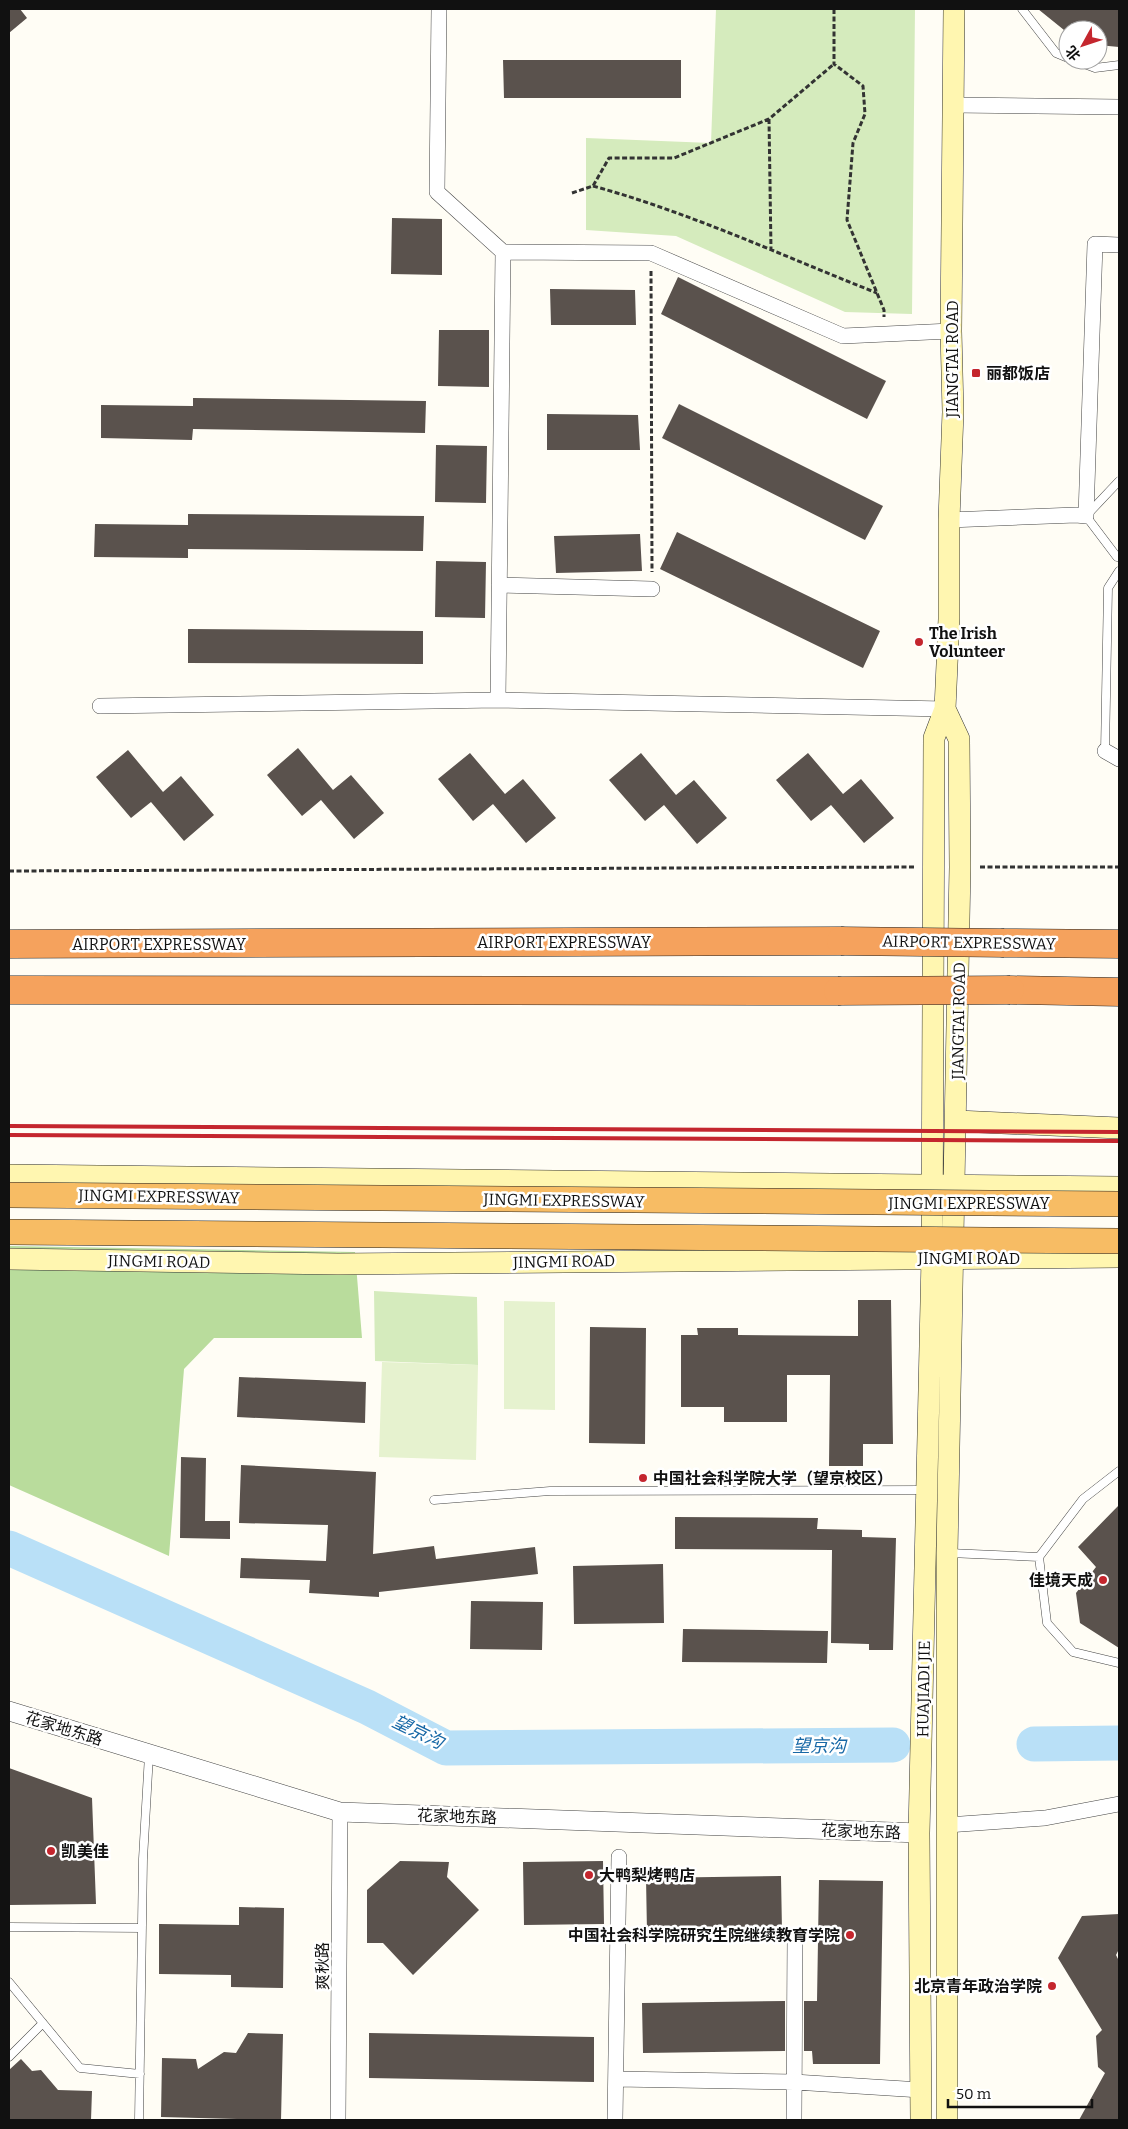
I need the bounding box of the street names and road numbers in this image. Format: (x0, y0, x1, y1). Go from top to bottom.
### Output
street label: JIANGTAI ROAD (943, 300, 962, 419)
street label: AIRPORT EXPRESSWAY (882, 931, 1057, 954)
street label: AIRPORT EXPRESSWAY (477, 933, 652, 952)
street label: AIRPORT EXPRESSWAY (72, 935, 247, 954)
street label: JIANGTAI ROAD (948, 962, 969, 1081)
street label: JINGMI EXPRESSWAY (77, 1186, 241, 1207)
street label: JINGMI EXPRESSWAY (482, 1190, 646, 1211)
street label: JINGMI EXPRESSWAY (887, 1194, 1050, 1213)
street label: JINGMI ROAD (917, 1249, 1020, 1268)
street label: JINGMI ROAD (107, 1251, 210, 1272)
street label: JINGMI ROAD (512, 1251, 615, 1272)
street label: HUAJIADI JIE (913, 1640, 934, 1738)
street label: 花家地东路 (23, 1708, 105, 1749)
street label: 花家地东路 (417, 1806, 497, 1827)
street label: 花家地东路 (821, 1821, 901, 1842)
street label: 爽秋路 (313, 1942, 332, 1990)

